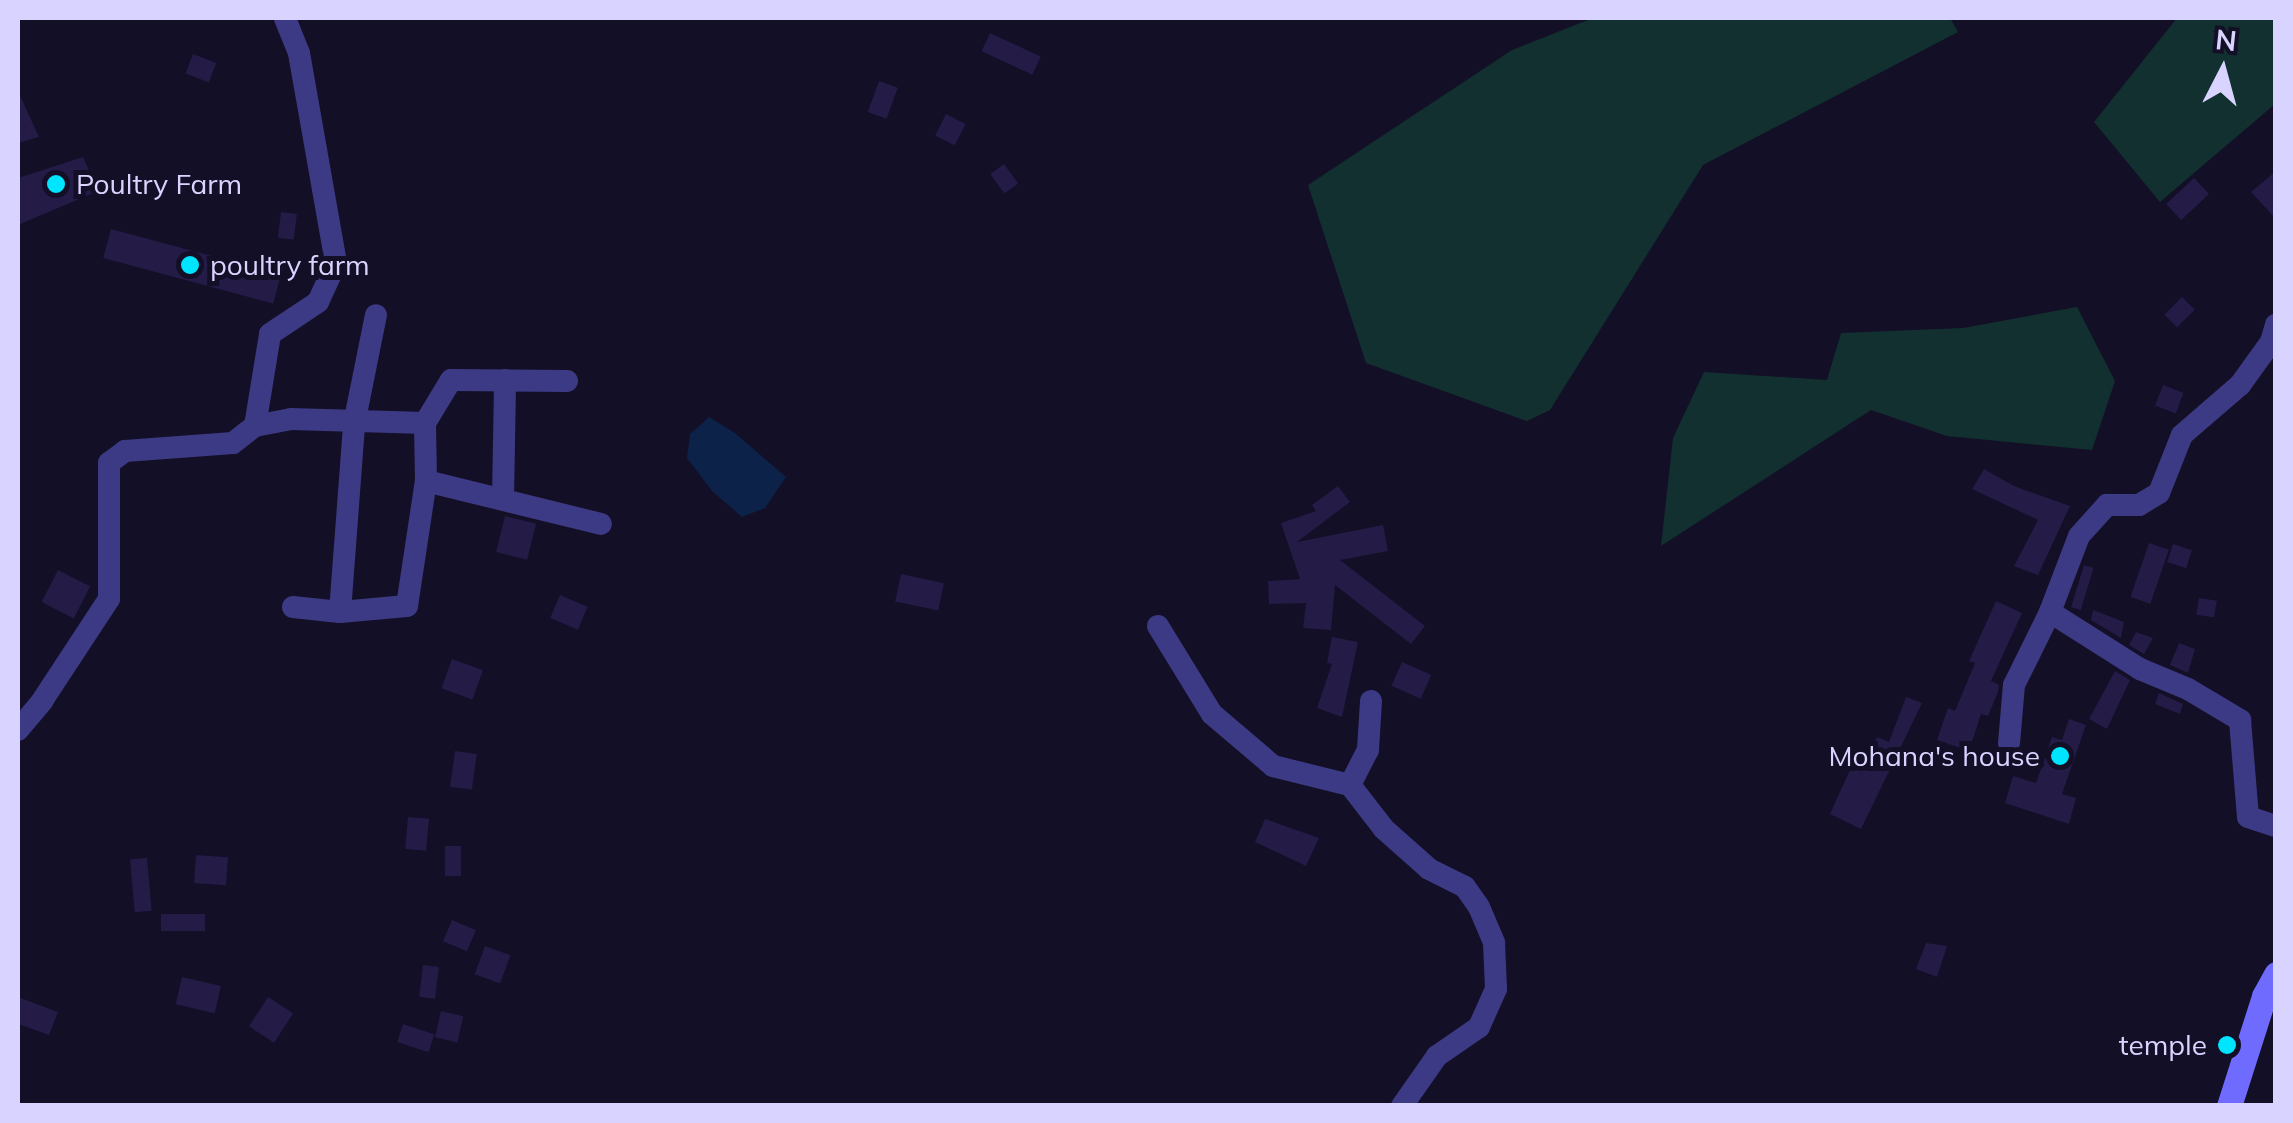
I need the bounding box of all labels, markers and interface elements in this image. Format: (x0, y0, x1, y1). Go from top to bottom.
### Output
north arrow (2173, 20, 2273, 120)
text: N (2214, 21, 2239, 58)
place label: Poultry Farm (76, 167, 242, 201)
marker: Poultry Farm (45, 173, 67, 195)
place label: poultry farm (210, 248, 369, 282)
marker: poultry farm (179, 254, 201, 276)
place label: Mohana's house (1829, 739, 2040, 773)
marker: Mohana's house (2049, 745, 2071, 767)
place label: temple (2119, 1028, 2207, 1062)
marker: temple (2216, 1034, 2238, 1056)

